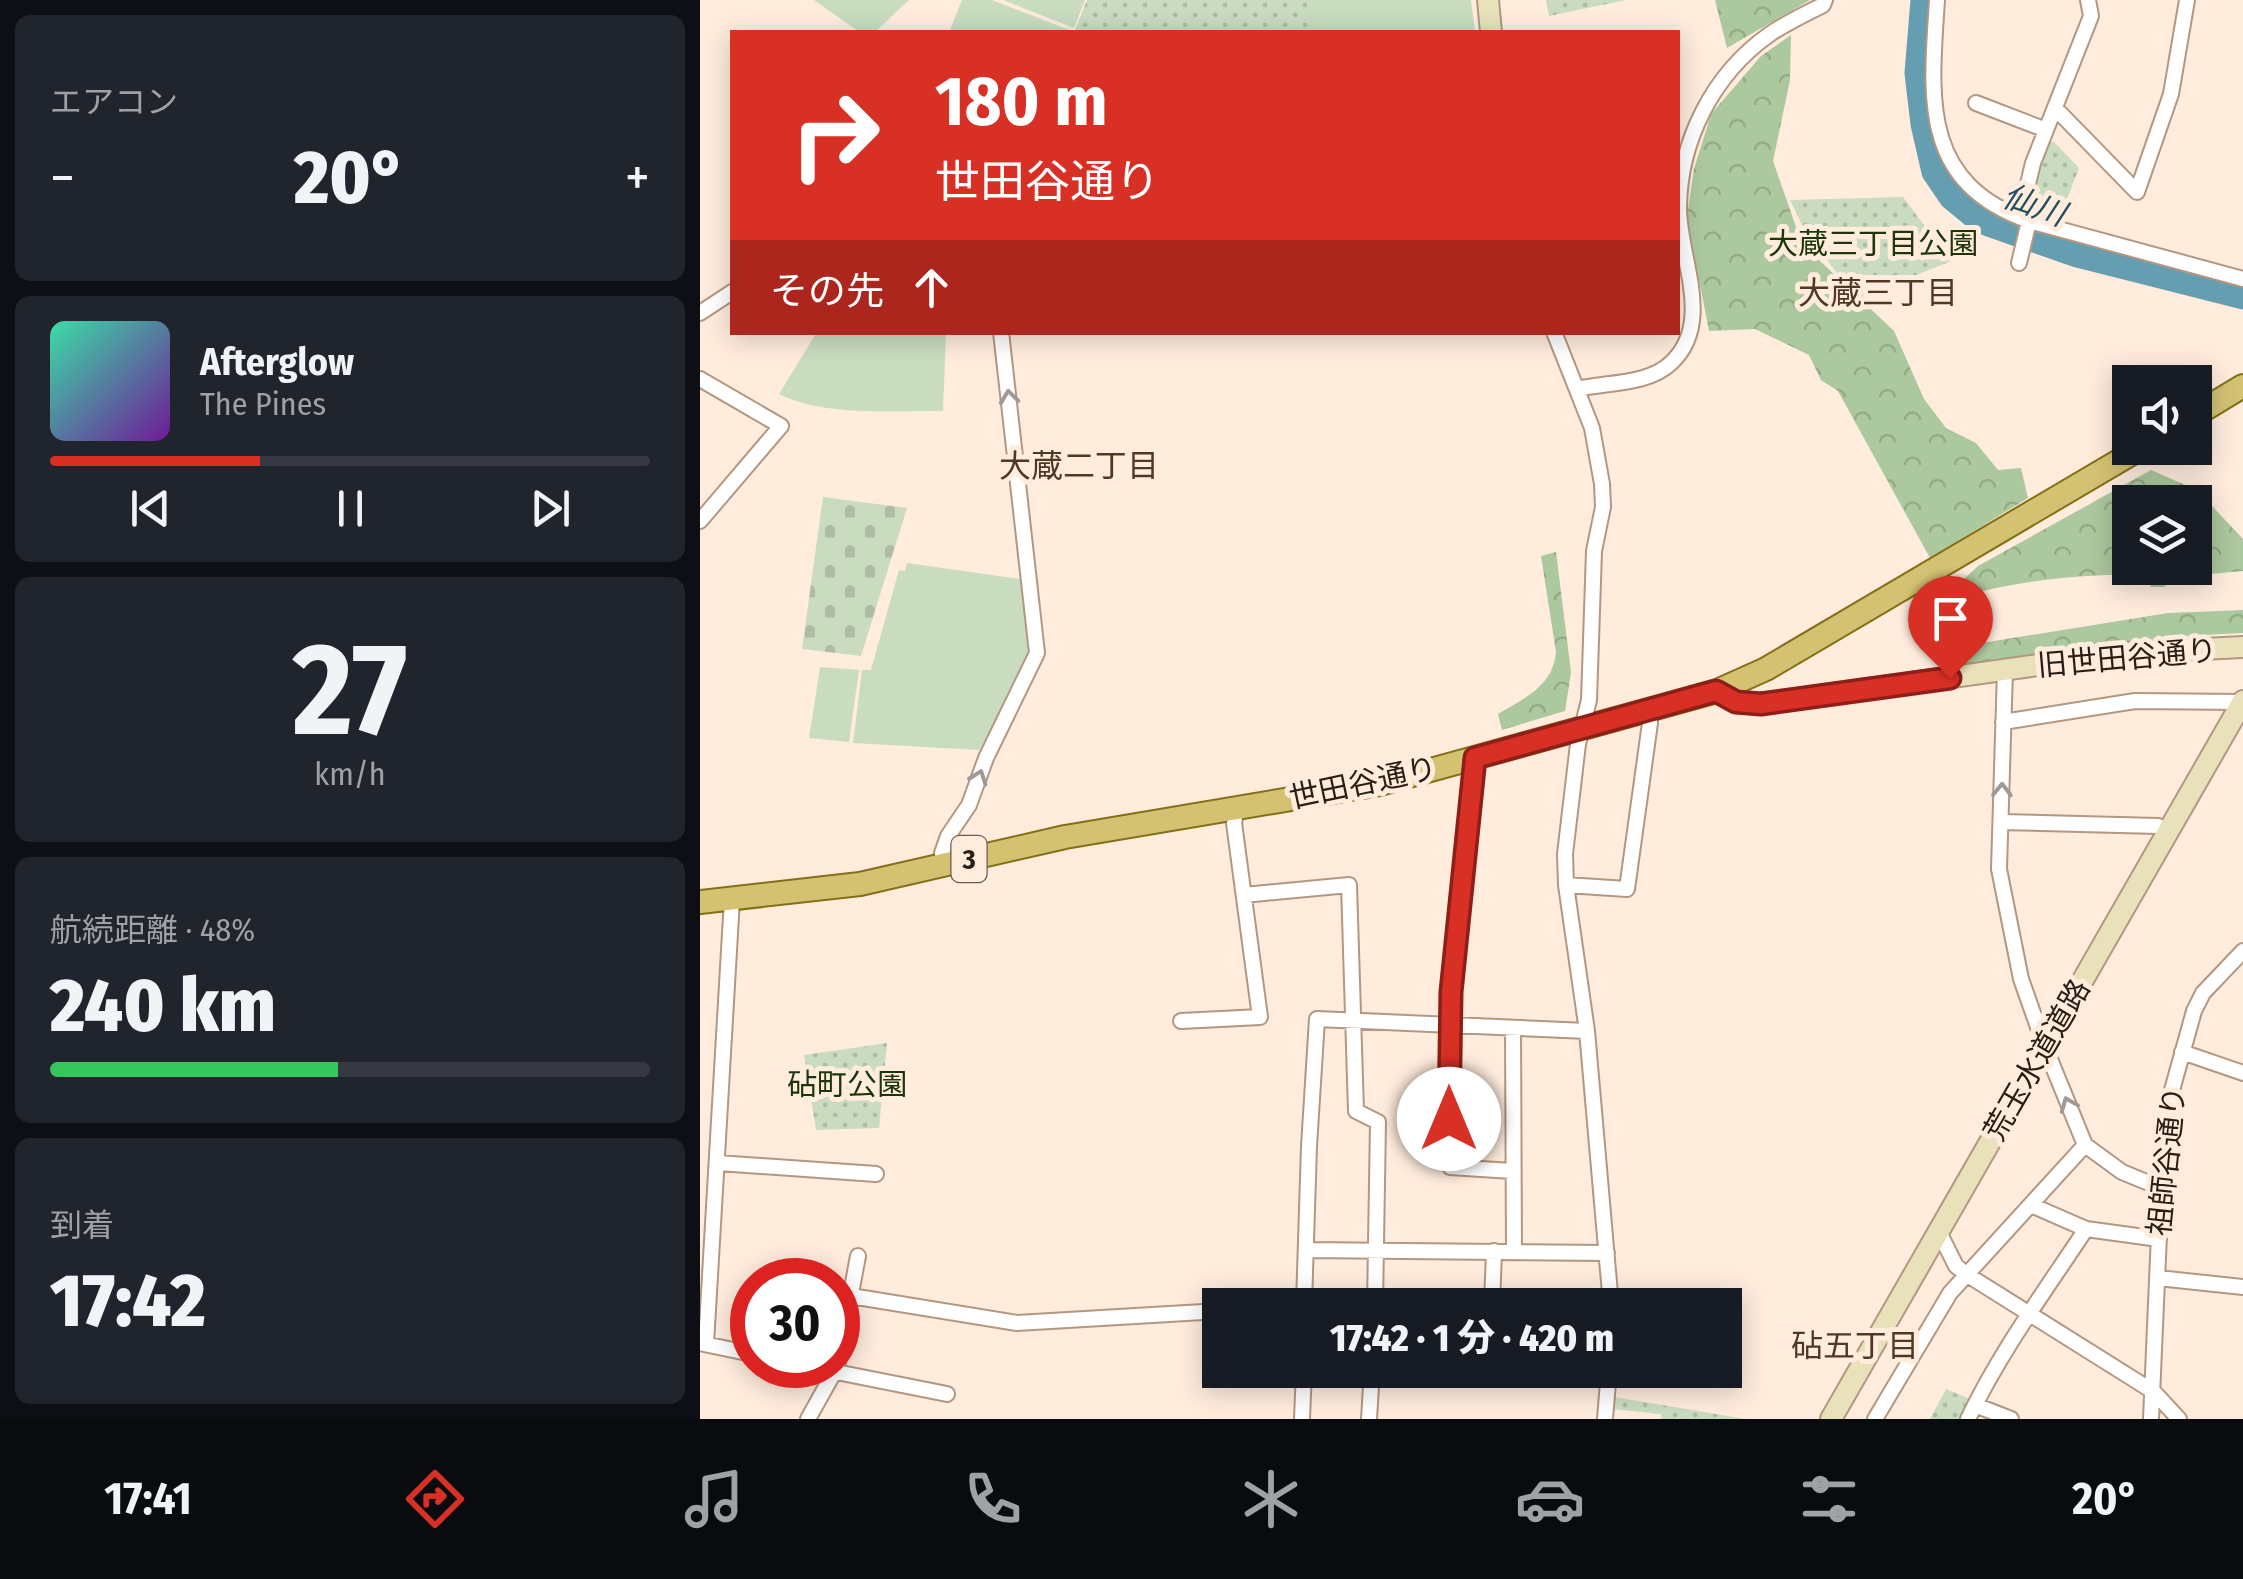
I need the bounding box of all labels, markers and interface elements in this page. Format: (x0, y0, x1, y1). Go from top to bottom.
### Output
text: 180 m (935, 60, 1108, 144)
icon: right (770, 70, 900, 200)
text: エアコン (50, 83, 178, 121)
text: 20° (294, 133, 406, 223)
text: − (50, 145, 75, 211)
text: + (625, 145, 650, 211)
text: 世田谷通り (935, 155, 1160, 209)
water label: 仙川 (1998, 177, 2073, 234)
park label: 大蔵三丁目公園 (1768, 226, 1978, 262)
icon: ahead (904, 260, 959, 315)
text: その先 (770, 268, 884, 314)
district label: 大蔵三丁目 (1798, 274, 1958, 312)
text: Afterglow (200, 339, 354, 385)
map controls (2112, 365, 2212, 585)
button: sound (2112, 365, 2212, 465)
text: The Pines (200, 385, 326, 423)
one-way arrow (999, 388, 1020, 404)
district label: 大蔵二丁目 (999, 447, 1159, 485)
icon: previous (123, 481, 178, 536)
icon: pause (323, 481, 378, 536)
icon: next (523, 481, 578, 536)
button: layers (2112, 485, 2212, 585)
pin (1908, 576, 1993, 679)
icon: arrive (1923, 591, 1978, 646)
text: 27 (293, 612, 407, 768)
street label: 旧世田谷通り (2036, 632, 2218, 684)
street label: 世田谷通り (1286, 750, 1440, 816)
text: km/h (314, 755, 386, 793)
one-way arrow (967, 769, 988, 786)
one-way arrow (1991, 781, 2012, 797)
road number: 3 (952, 836, 986, 882)
text: 航続距離 · 48% (50, 911, 255, 949)
text: 240 km (50, 961, 276, 1051)
street label: 荒玉水道道路 (1976, 973, 2098, 1147)
park label: 砧町公園 (787, 1067, 907, 1103)
position arrow (1397, 1067, 1501, 1171)
street label: 祖師谷通り (2141, 1085, 2193, 1237)
one-way arrow (2060, 1096, 2080, 1114)
text: 到着 (50, 1206, 114, 1244)
text: 17:42 (50, 1256, 206, 1346)
speed limit sign: 30 (730, 1258, 860, 1388)
text: 17:42 · 1 分 · 420 m (1330, 1315, 1614, 1361)
district label: 砧五丁目 (1791, 1327, 1919, 1365)
icon: directions (400, 1464, 470, 1534)
icon: music (679, 1464, 749, 1534)
icon: phone (958, 1464, 1028, 1534)
icon: climate (1236, 1464, 1306, 1534)
icon: car (1515, 1464, 1585, 1534)
icon: filters (1794, 1464, 1864, 1534)
text: 17:41 (104, 1472, 192, 1526)
text: 20° (2072, 1472, 2139, 1526)

